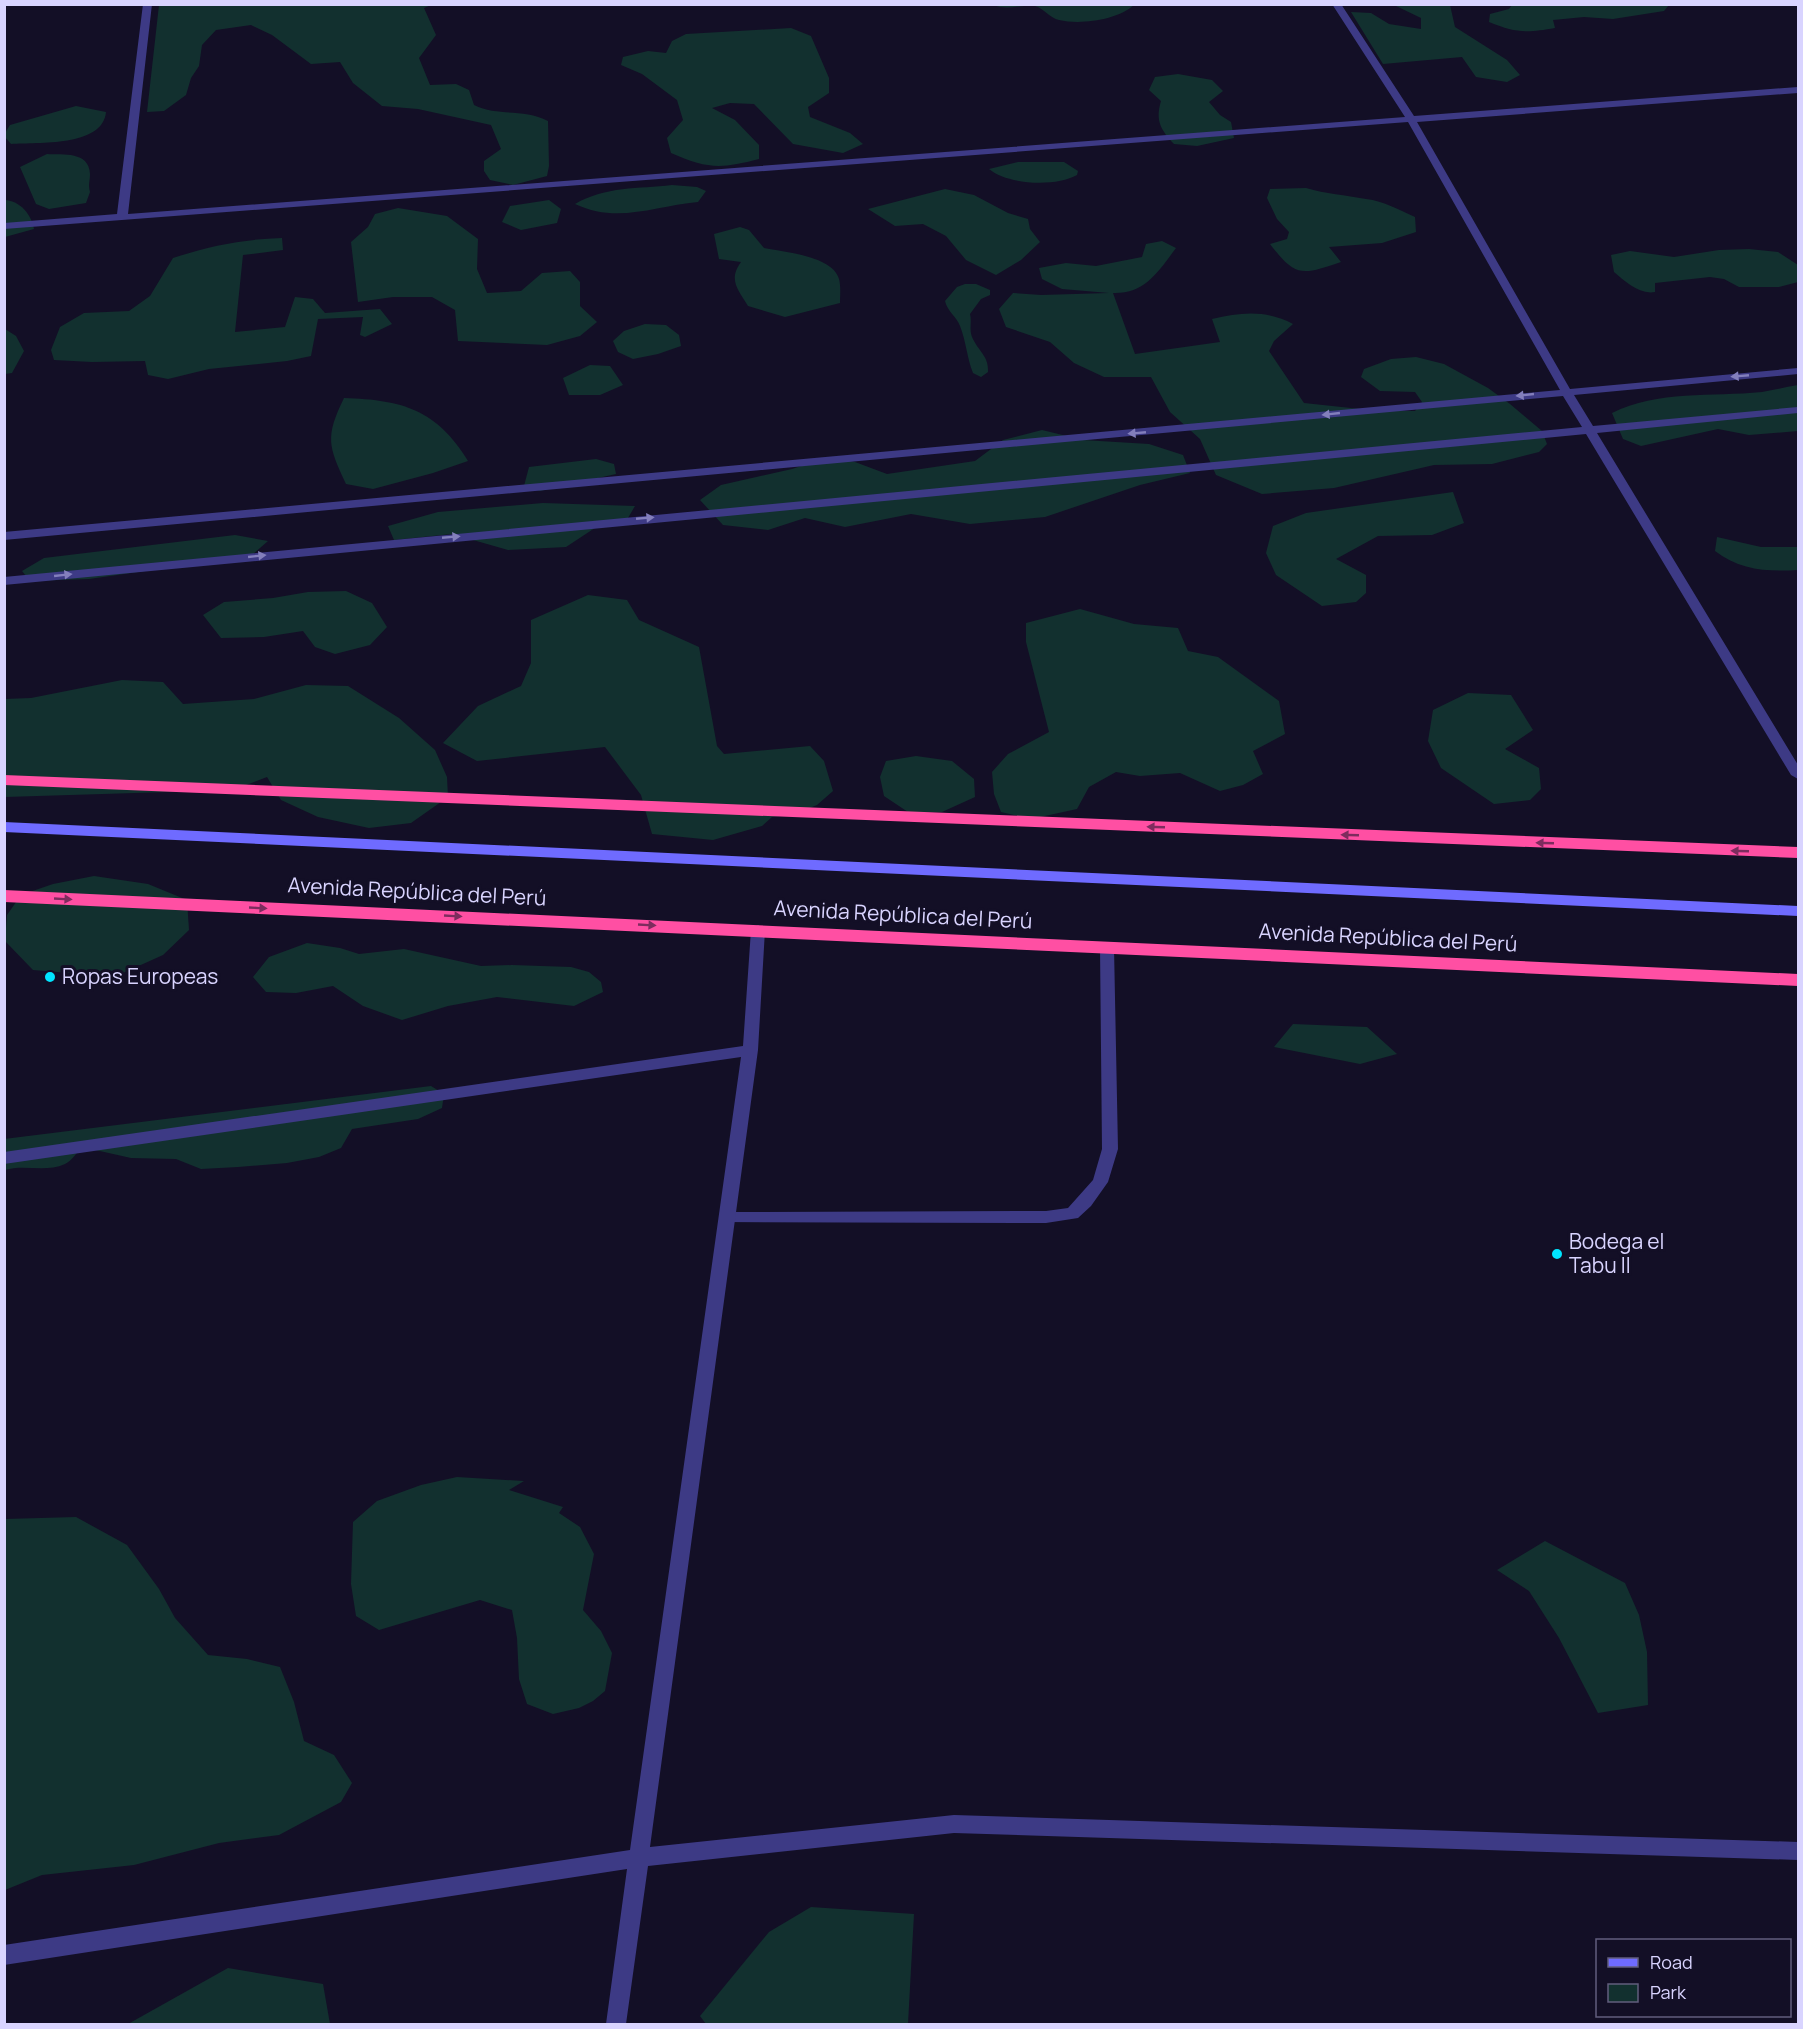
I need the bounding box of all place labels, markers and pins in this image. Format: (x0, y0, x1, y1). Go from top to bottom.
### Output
place label: Ropas Europeas (62, 962, 218, 990)
marker: Ropas Europeas (43, 970, 57, 984)
place label: Bodega el Tabu II (1569, 1227, 1665, 1279)
marker: Bodega el Tabu II (1550, 1247, 1564, 1261)

